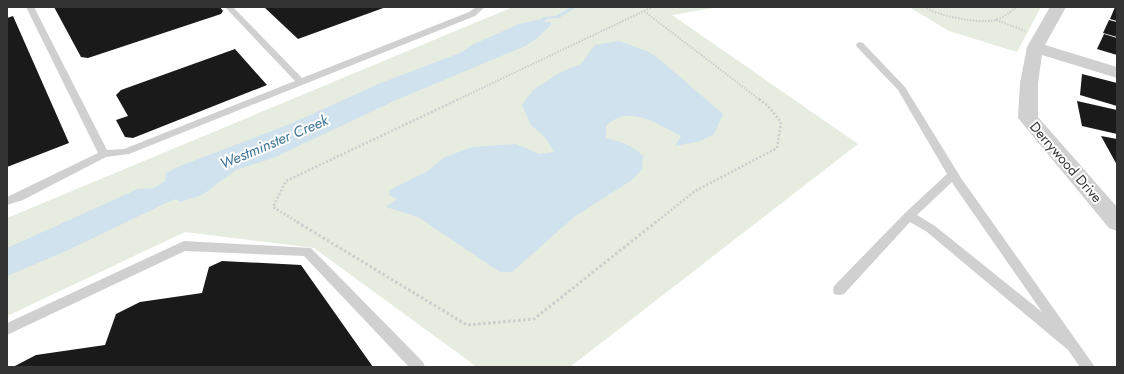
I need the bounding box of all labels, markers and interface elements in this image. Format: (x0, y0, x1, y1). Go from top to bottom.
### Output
water label: Westminster Creek (217, 109, 332, 175)
street label: Derrywood Drive (1025, 117, 1107, 207)

